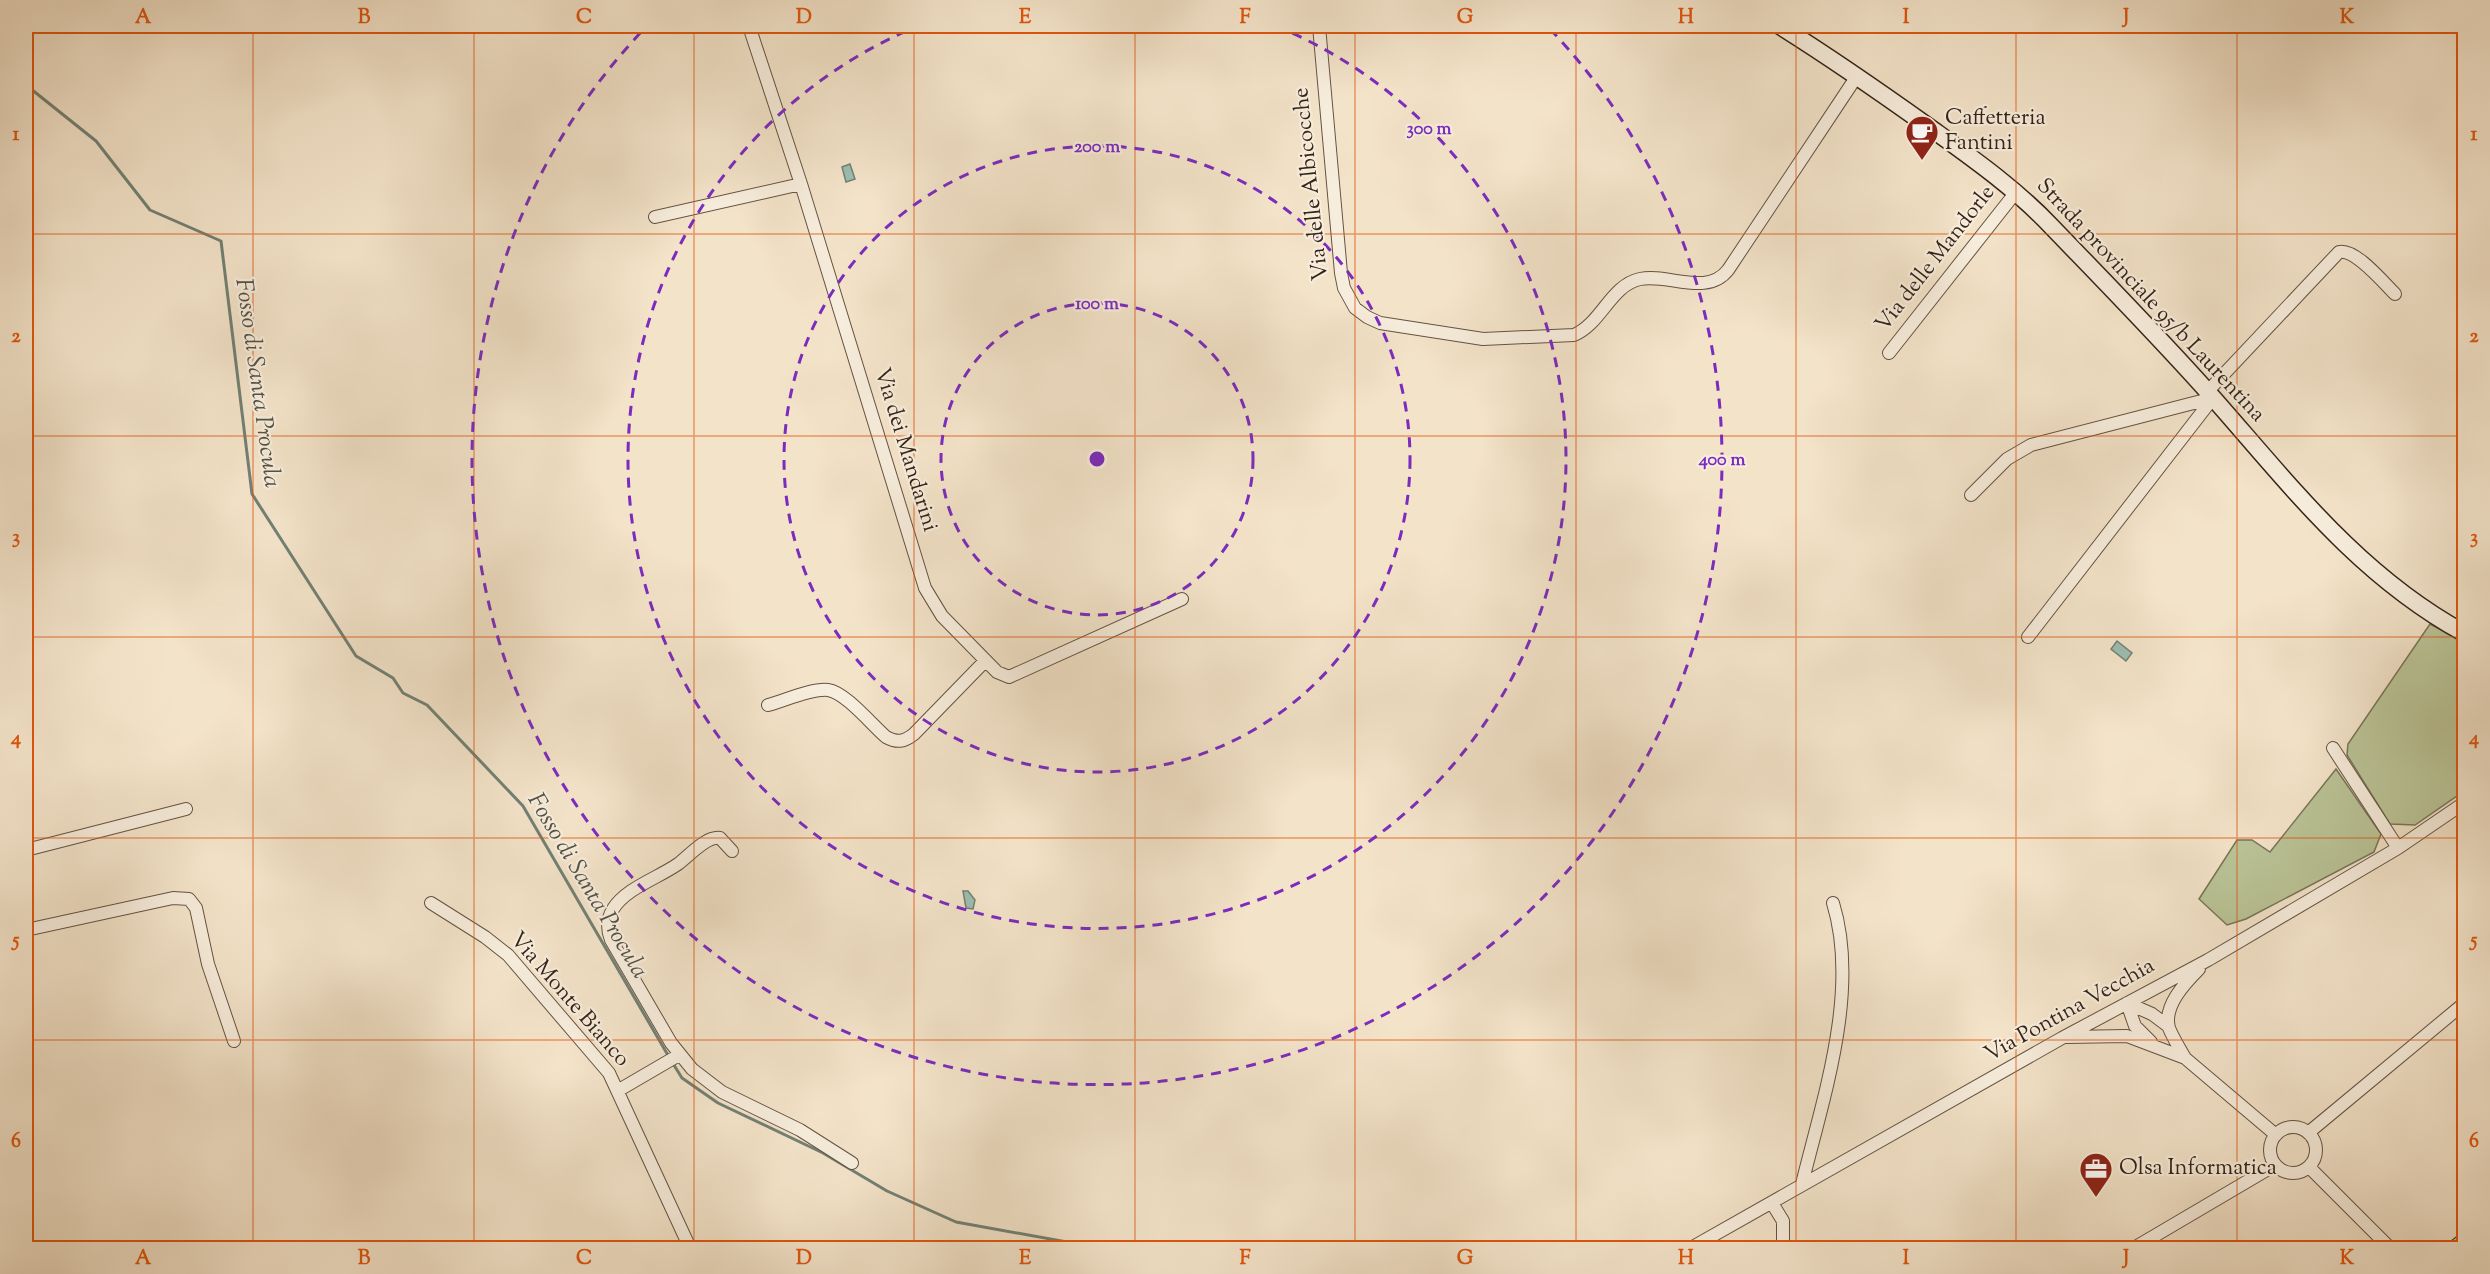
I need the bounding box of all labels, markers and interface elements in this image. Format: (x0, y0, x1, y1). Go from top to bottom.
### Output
text: A (135, 4, 152, 33)
text: B (358, 4, 371, 33)
text: C (576, 4, 592, 33)
text: D (796, 4, 812, 33)
text: E (1019, 4, 1032, 33)
text: F (1239, 4, 1251, 33)
text: G (1457, 4, 1474, 33)
text: H (1678, 4, 1694, 33)
text: I (1903, 4, 1910, 33)
text: J (2121, 4, 2129, 33)
text: K (2340, 4, 2355, 33)
street label: Via delle Albicocche (1286, 86, 1338, 282)
place label: Caffetteria Fantini (1945, 103, 2046, 160)
cafe icon: Caffetteria Fantini (1904, 114, 1940, 161)
text: 300 m (1407, 117, 1452, 143)
text: 1 (13, 121, 20, 150)
text: 1 (2471, 121, 2478, 150)
text: 200 m (1074, 135, 1120, 161)
street label: Strada provinciale 95/b Laurentina (2028, 172, 2272, 430)
street label: Via delle Mandorle (1868, 179, 2004, 339)
water label: Fosso di Santa Procula (225, 276, 289, 490)
text: 100 m (1075, 292, 1119, 318)
text: 2 (11, 323, 21, 352)
text: 2 (2469, 323, 2479, 352)
street label: Via dei Mandarini (865, 364, 945, 536)
text: 400 m (1698, 448, 1745, 474)
centre of rings (1087, 449, 1107, 469)
text: 3 (12, 524, 20, 553)
text: 3 (2470, 524, 2478, 553)
text: 4 (10, 725, 21, 754)
text: 4 (2468, 725, 2479, 754)
water label: Fosso di Santa Procula (518, 787, 656, 985)
street label: Via Monte Bianco (501, 925, 637, 1075)
text: 5 (11, 927, 20, 956)
text: 5 (2469, 927, 2478, 956)
street label: Via Pontina Vecchia (1979, 951, 2161, 1071)
text: 6 (11, 1128, 21, 1157)
text: 6 (2469, 1128, 2479, 1157)
office icon: Olsa Informatica (2078, 1151, 2114, 1198)
place label: Olsa Informatica (2119, 1153, 2277, 1185)
text: A (135, 1245, 152, 1274)
text: B (358, 1245, 371, 1274)
text: C (576, 1245, 592, 1274)
text: D (796, 1245, 812, 1274)
text: E (1019, 1245, 1032, 1274)
text: F (1239, 1245, 1251, 1274)
text: G (1457, 1245, 1474, 1274)
text: H (1678, 1245, 1694, 1274)
text: I (1903, 1245, 1910, 1274)
text: J (2121, 1245, 2129, 1274)
text: K (2340, 1245, 2355, 1274)

